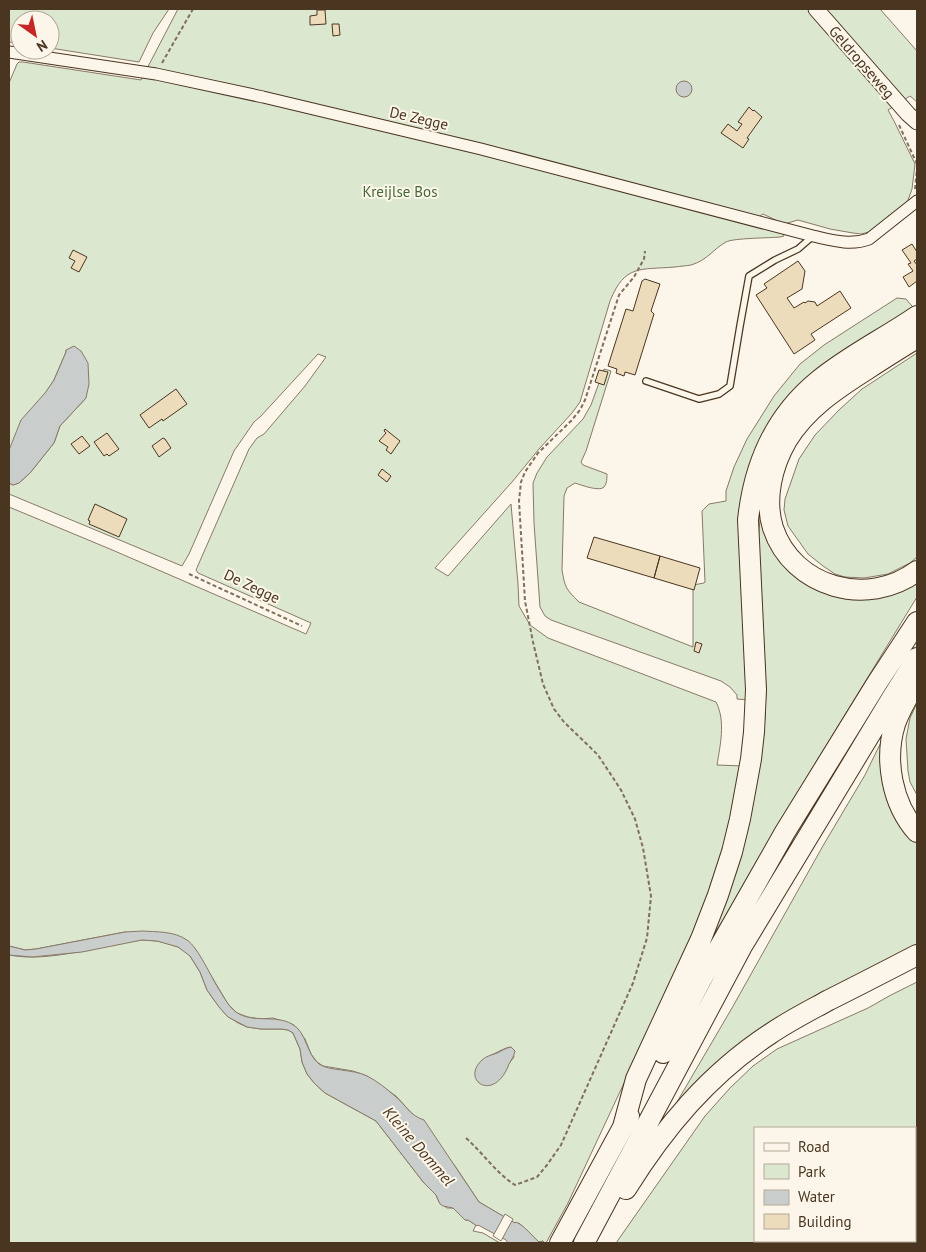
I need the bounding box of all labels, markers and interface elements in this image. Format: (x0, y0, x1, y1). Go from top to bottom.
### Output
north arrow (10, 10, 60, 60)
street label: Geldropseweg (825, 22, 899, 102)
text: N (33, 36, 51, 56)
street label: De Zegge (388, 102, 450, 134)
park label: Kreijlse Bos (363, 182, 437, 201)
street label: De Zegge (221, 565, 283, 607)
water label: Kleine Dommel (379, 1102, 460, 1191)
legend (754, 1127, 916, 1242)
text: Road (798, 1137, 830, 1156)
text: Park (798, 1162, 826, 1181)
text: Water (798, 1187, 835, 1206)
text: Building (798, 1212, 852, 1231)

